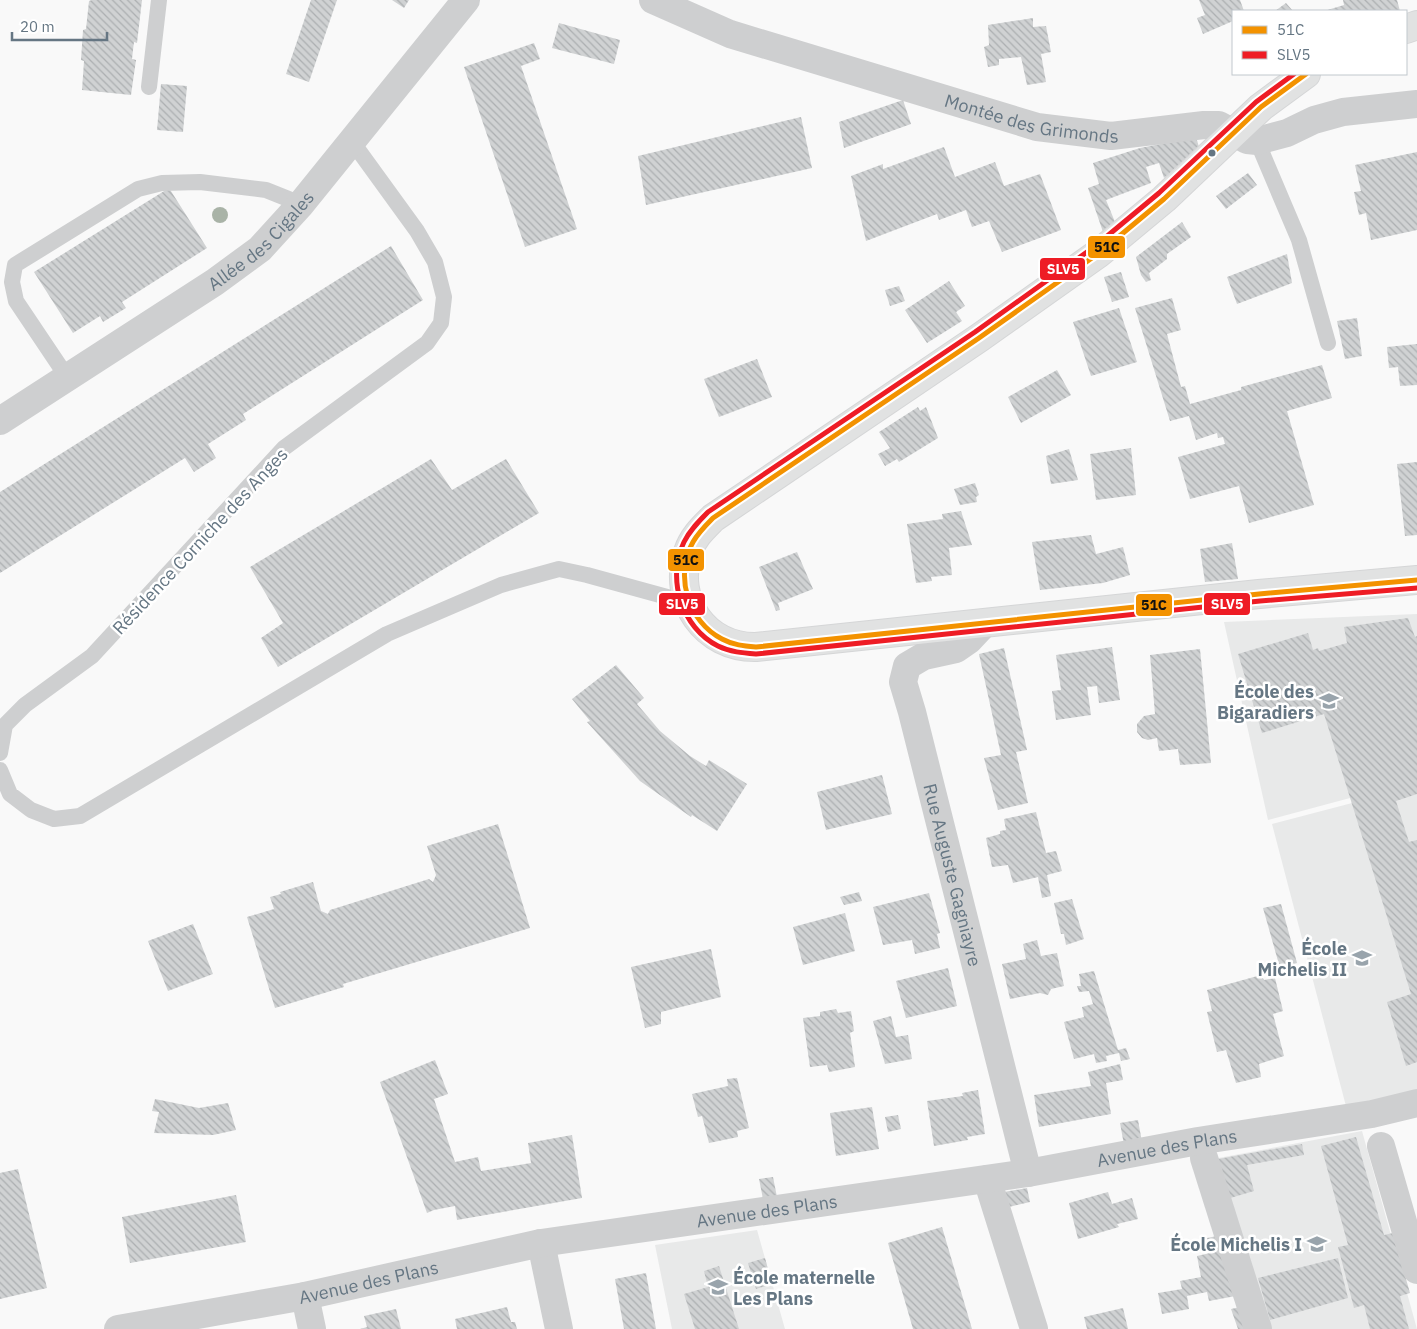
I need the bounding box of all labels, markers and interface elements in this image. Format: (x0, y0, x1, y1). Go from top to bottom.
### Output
scale bar (12, 10, 108, 42)
legend (1232, 10, 1407, 75)
text: 20 m (20, 17, 55, 36)
text: 51C (1277, 20, 1304, 39)
text: SLV5 (1277, 45, 1310, 64)
street label: Montée des Grimonds (942, 88, 1120, 148)
unlabelled marker (1207, 148, 1217, 158)
street label: Allée des Cigales (203, 186, 319, 295)
line badge: 51C (1087, 235, 1126, 259)
text: 51C (1094, 238, 1120, 256)
line badge: SLV5 (1039, 257, 1086, 281)
text: SLV5 (1047, 260, 1079, 278)
street label: Résidence Corniche des Anges (107, 443, 293, 639)
line badge: 51C (667, 548, 705, 572)
text: 51C (673, 551, 699, 569)
line badge: SLV5 (658, 592, 706, 616)
line badge: SLV5 (1203, 592, 1251, 616)
line badge: 51C (1135, 593, 1173, 617)
text: SLV5 (666, 595, 698, 613)
text: SLV5 (1211, 595, 1243, 613)
text: 51C (1141, 596, 1167, 614)
place label: École des Bigaradiers (1217, 679, 1314, 724)
school or university icon: École des Bigaradiers (1318, 690, 1340, 712)
street label: Rue Auguste Gagniayre (919, 781, 987, 969)
place label: École Michelis II (1257, 936, 1347, 981)
school or university icon: École Michelis II (1351, 947, 1373, 969)
street label: Avenue des Plans (1095, 1124, 1239, 1171)
street label: Avenue des Plans (695, 1189, 839, 1232)
place label: École Michelis I (1170, 1232, 1302, 1256)
school or university icon: École Michelis I (1306, 1233, 1328, 1255)
street label: Avenue des Plans (297, 1255, 440, 1308)
place label: École maternelle Les Plans (733, 1265, 875, 1310)
school or university icon: École maternelle Les Plans (707, 1276, 729, 1298)

